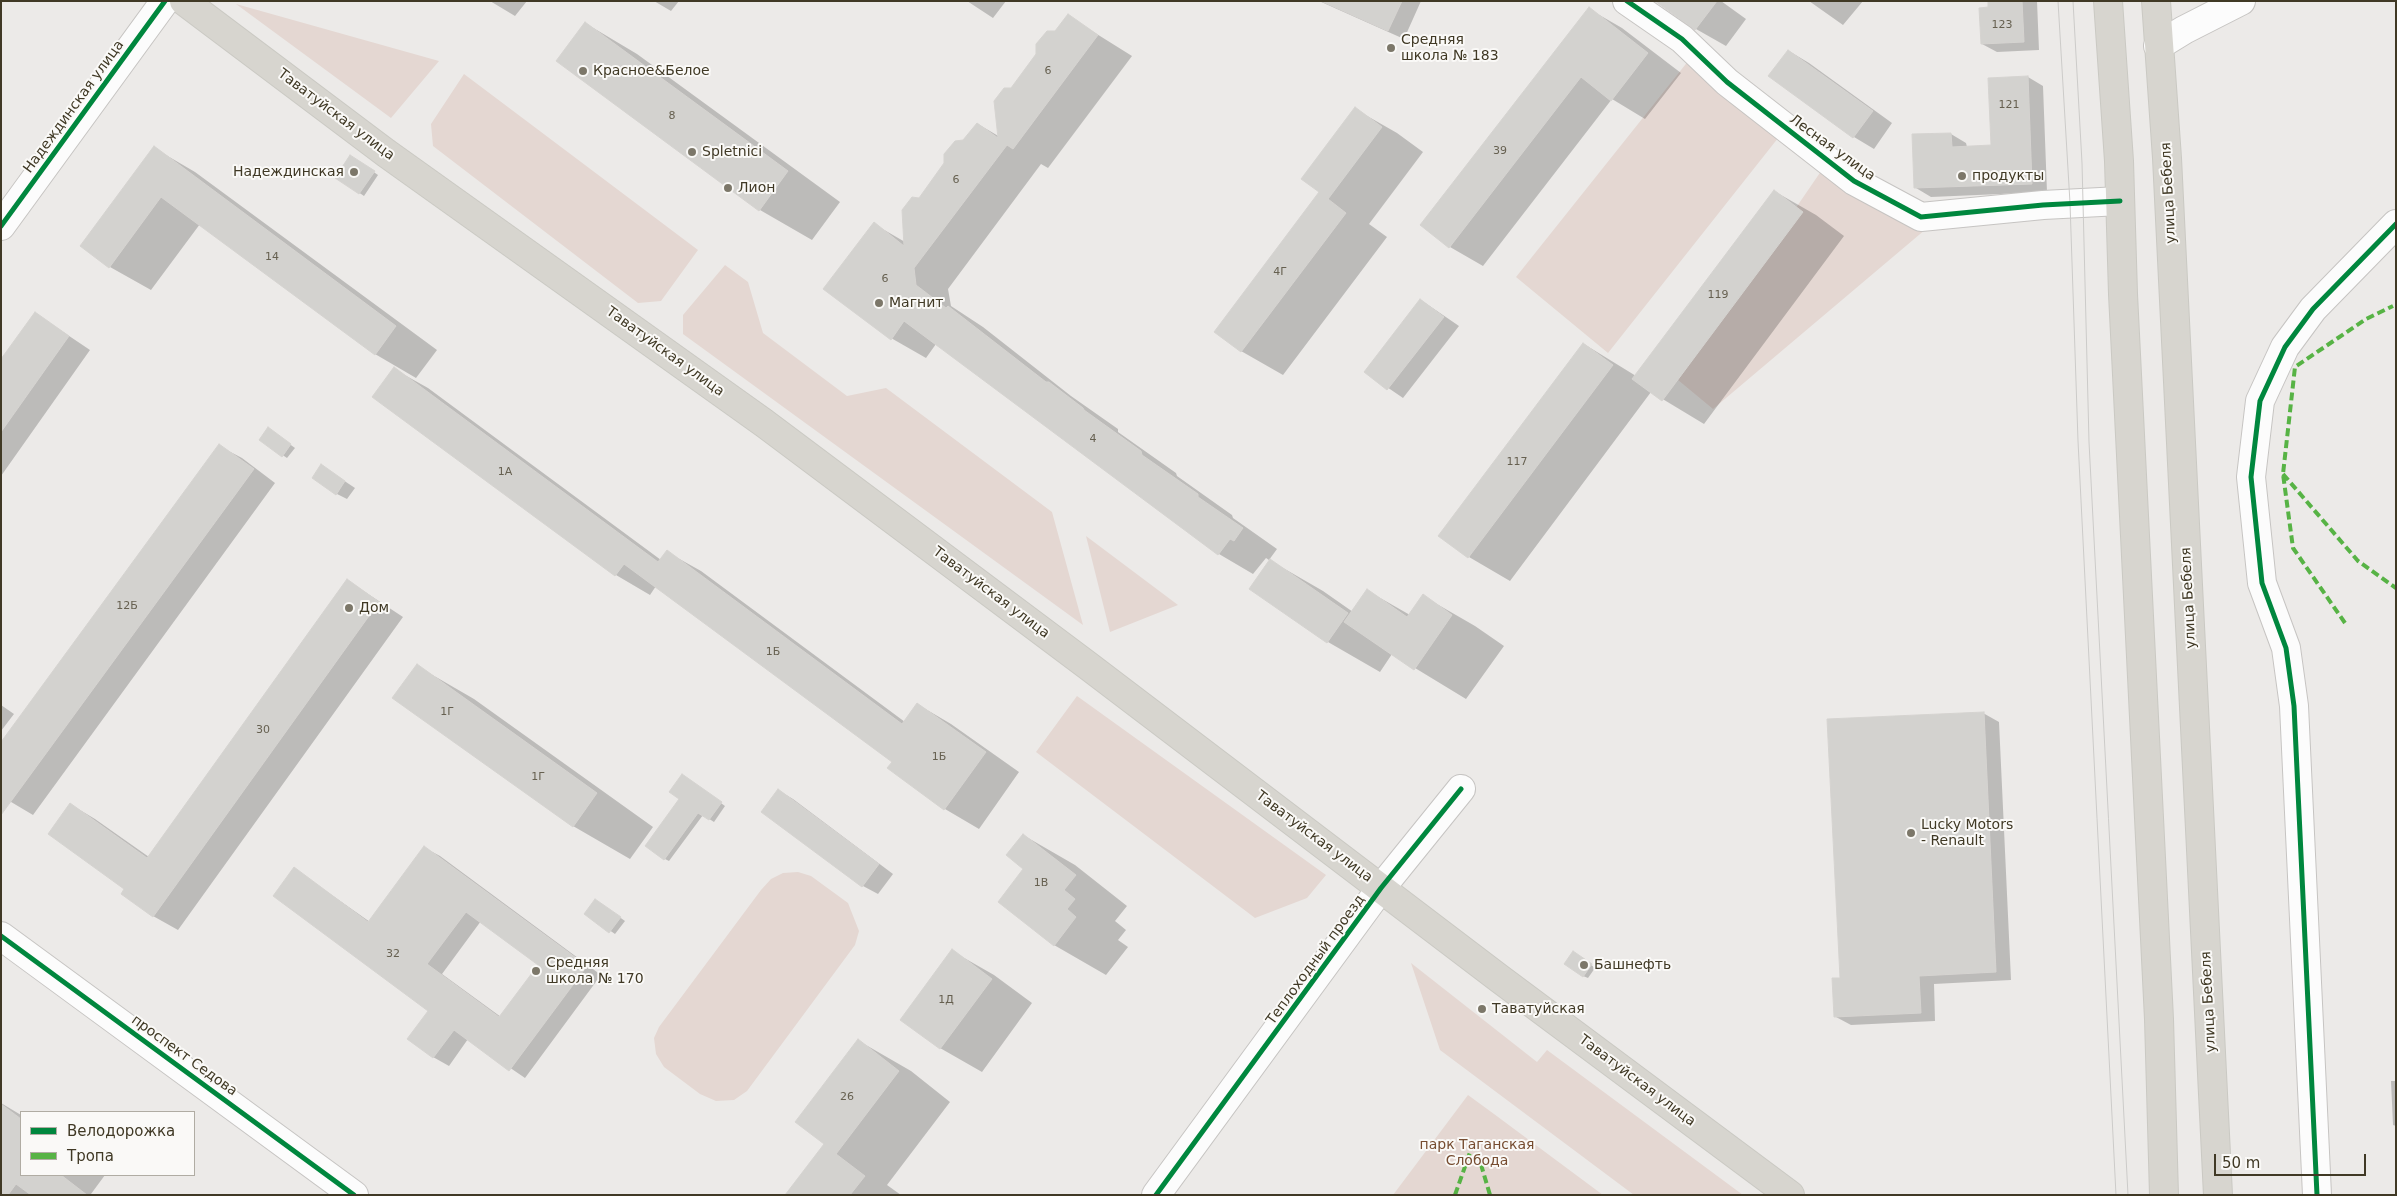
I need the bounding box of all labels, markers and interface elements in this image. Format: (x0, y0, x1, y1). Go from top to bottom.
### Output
house number: 123 (1992, 18, 2012, 32)
place label: Средняя школа № 183 (1401, 32, 1499, 64)
street label: Надеждинская улица (20, 37, 128, 177)
marker: Средняя школа № 183 (1385, 42, 1397, 54)
place label: Красное&Белое (593, 63, 710, 79)
house number: 6 (1045, 64, 1051, 78)
marker: Красное&Белое (577, 65, 589, 77)
street label: Таватуйская улица (274, 66, 398, 164)
house number: 121 (1999, 98, 2019, 112)
house number: 8 (669, 109, 675, 123)
street label: Лесная улица (1786, 111, 1878, 185)
street label: улица Бебеля (2158, 142, 2180, 244)
place label: Spletnici (702, 144, 762, 160)
house number: 39 (1493, 144, 1507, 158)
marker: Spletnici (686, 146, 698, 158)
place label: Надеждинская (233, 164, 344, 180)
marker: Надеждинская (348, 166, 360, 178)
place label: продукты (1972, 168, 2044, 184)
marker: продукты (1956, 170, 1968, 182)
house number: 6 (953, 173, 959, 187)
place label: Лион (738, 180, 775, 196)
marker: Лион (722, 182, 734, 194)
house number: 14 (265, 250, 279, 264)
house number: 4Г (1273, 265, 1287, 279)
house number: 6 (882, 272, 888, 286)
house number: 119 (1708, 288, 1728, 302)
place label: Магнит (889, 295, 943, 311)
marker: Магнит (873, 297, 885, 309)
street label: Таватуйская улица (603, 304, 727, 400)
house number: 4 (1090, 432, 1096, 446)
house number: 117 (1507, 455, 1527, 469)
house number: 1А (498, 465, 512, 479)
street label: Таватуйская улица (929, 544, 1053, 642)
street label: улица Бебеля (2178, 547, 2200, 649)
house number: 12Б (116, 599, 138, 613)
place label: Дом (359, 600, 389, 616)
marker: Дом (343, 602, 355, 614)
house number: 1Б (766, 645, 780, 659)
house number: 1Г (440, 705, 454, 719)
house number: 30 (256, 723, 270, 737)
house number: 1Б (932, 750, 946, 764)
house number: 1Г (531, 770, 545, 784)
street label: Таватуйская улица (1252, 788, 1376, 886)
place label: Lucky Motors - Renault (1921, 817, 2013, 850)
marker: Lucky Motors - Renault (1905, 827, 1917, 839)
house number: 1В (1034, 876, 1048, 890)
street label: Теплоходный проезд (1263, 892, 1369, 1028)
house number: 32 (386, 947, 400, 961)
street label: улица Бебеля (2198, 951, 2220, 1053)
place label: Средняя школа № 170 (546, 955, 644, 988)
place label: Башнефть (1594, 957, 1671, 973)
marker: Башнефть (1578, 959, 1590, 971)
marker: Средняя школа № 170 (530, 965, 542, 977)
house number: 1Д (938, 993, 954, 1007)
place label: Таватуйская (1492, 1001, 1585, 1017)
marker: Таватуйская (1476, 1003, 1488, 1015)
street label: проспект Седова (128, 1012, 240, 1100)
street label: Таватуйская улица (1575, 1032, 1699, 1130)
house number: 26 (840, 1090, 854, 1104)
legend (20, 1111, 195, 1176)
text: Велодорожка (67, 1122, 175, 1140)
park label: парк Таганская Слобода (1420, 1137, 1534, 1170)
scale bar (2217, 1144, 2370, 1176)
text: Тропа (67, 1147, 114, 1165)
text: 50 m (2222, 1154, 2260, 1172)

